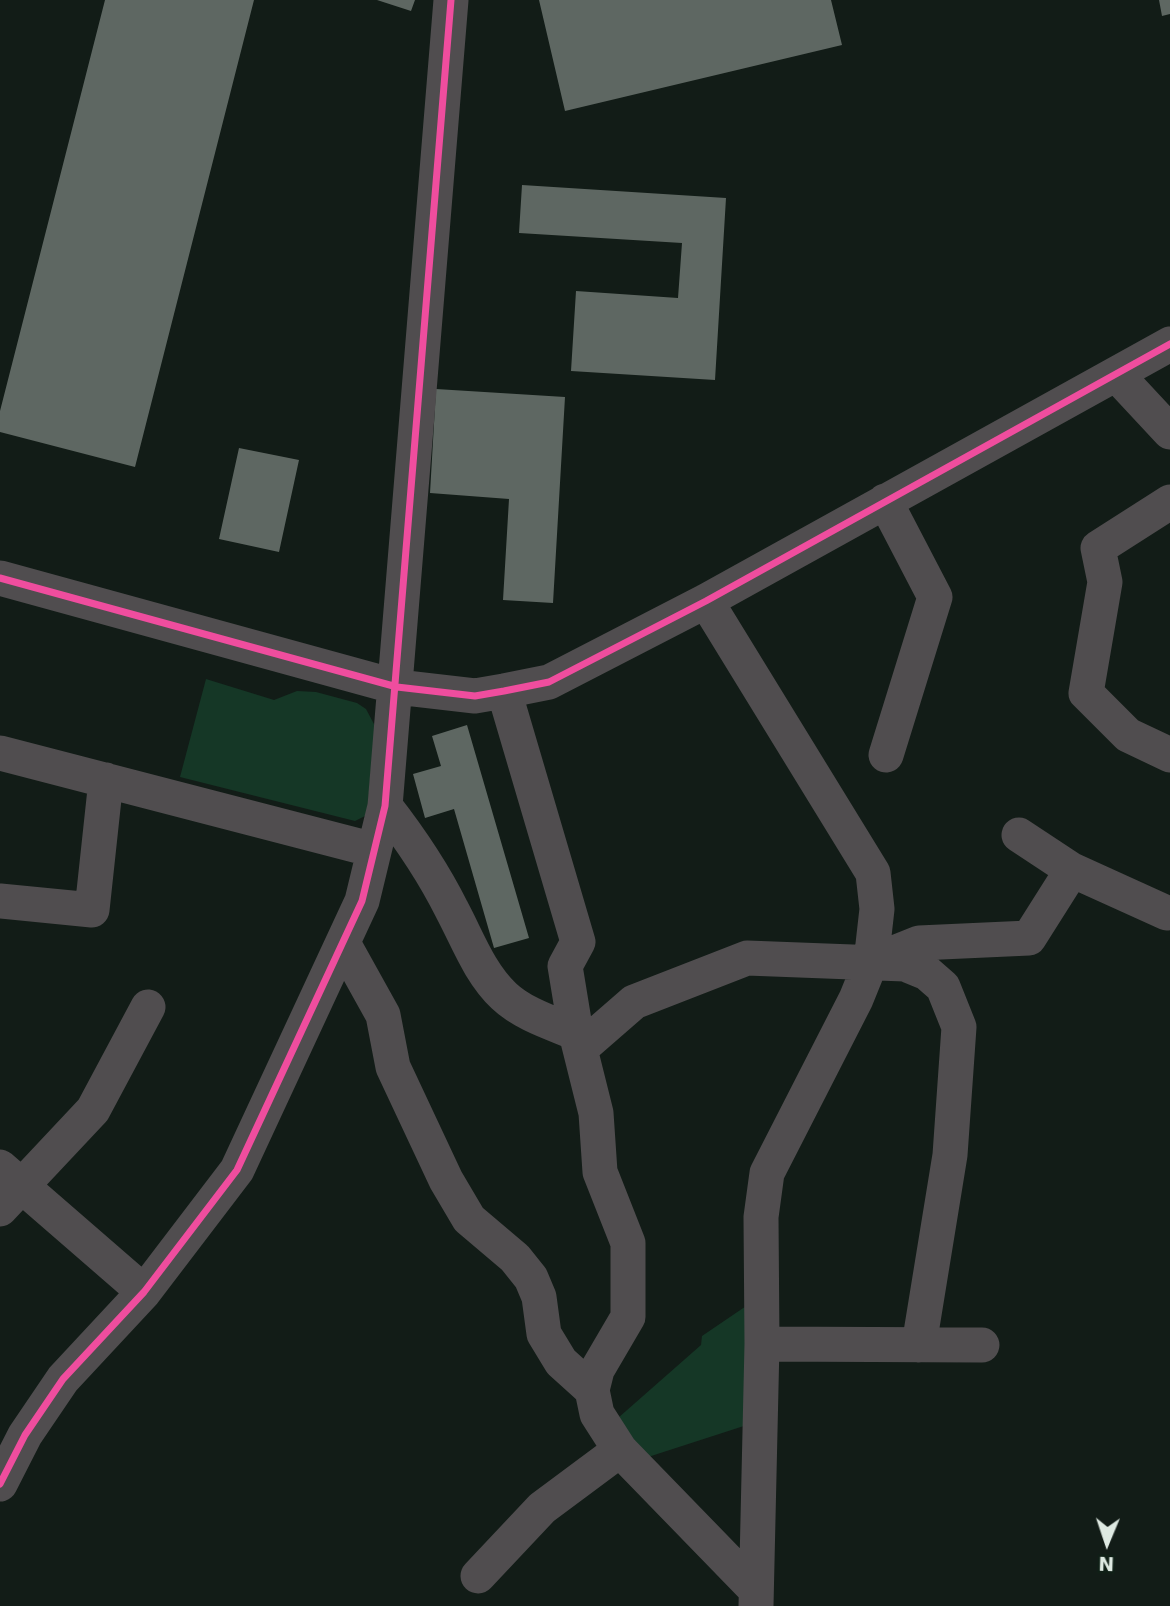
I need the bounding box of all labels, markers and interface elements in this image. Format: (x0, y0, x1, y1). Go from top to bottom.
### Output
north arrow (1072, 1508, 1142, 1578)
text: N (1098, 1553, 1115, 1575)

